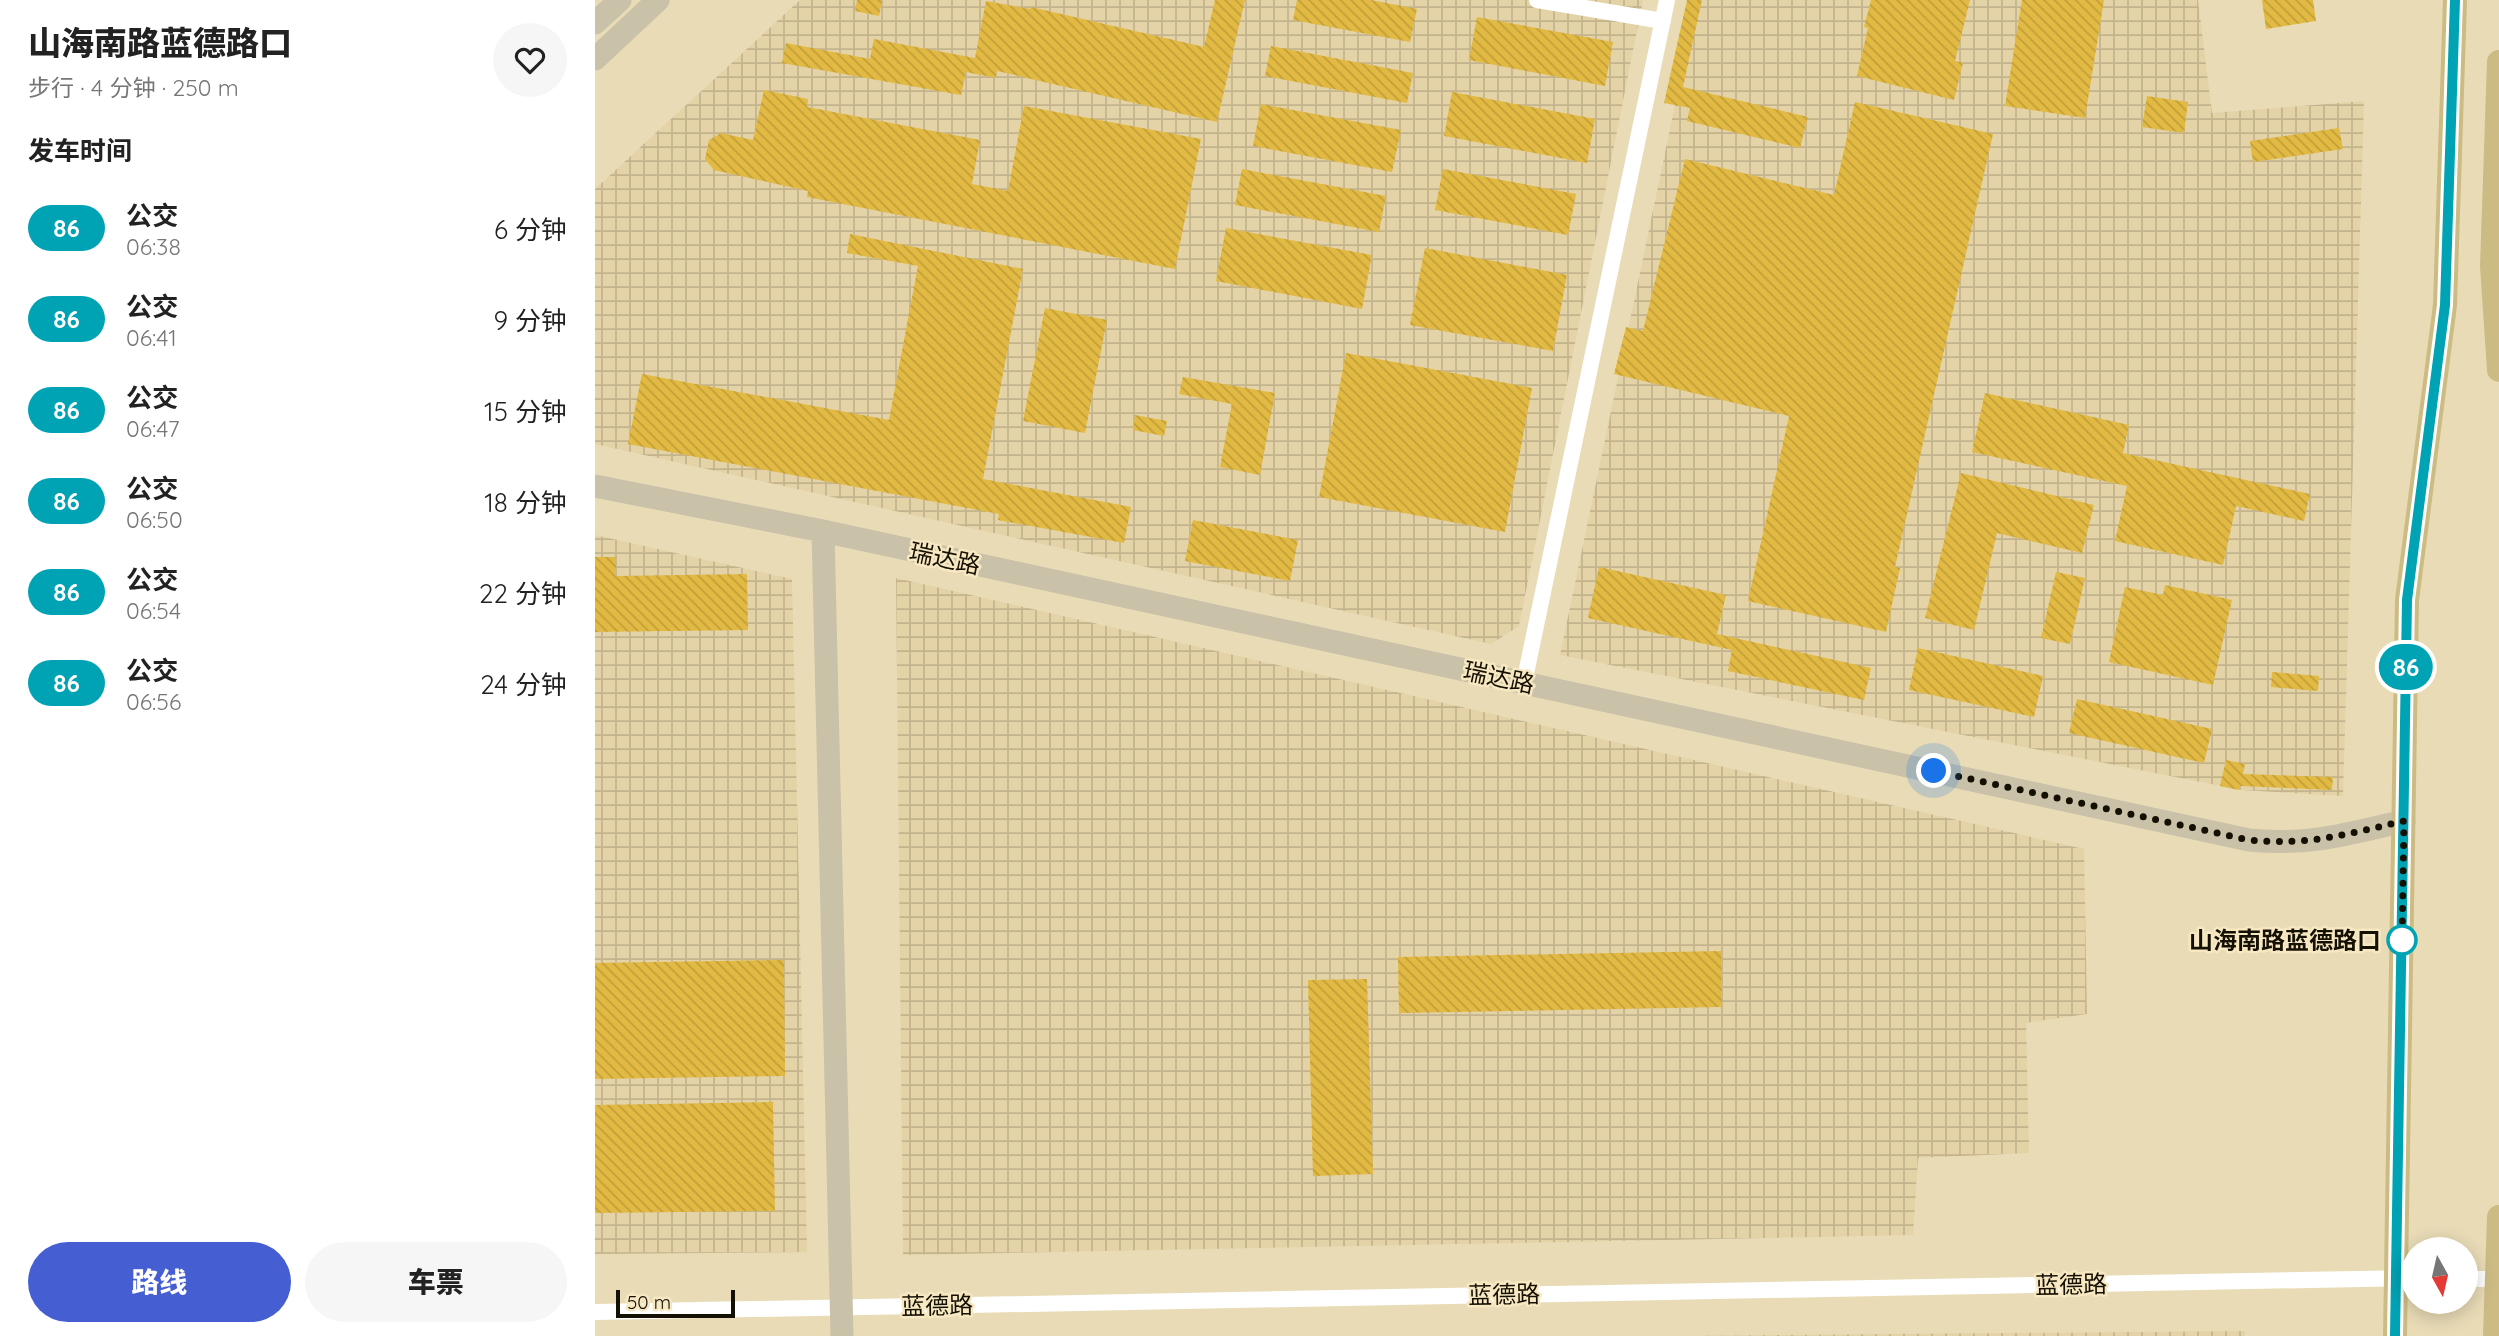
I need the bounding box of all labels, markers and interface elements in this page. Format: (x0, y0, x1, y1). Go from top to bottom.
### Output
text: 山海南路蓝德路口 (28, 22, 292, 63)
button: heart (493, 23, 567, 97)
text: 步行 · 4 分钟 · 250 m (28, 73, 239, 102)
text: 发车时间 (28, 134, 132, 167)
text: 公交 (126, 199, 178, 232)
text: 86 (53, 213, 80, 243)
text: 6 分钟 (494, 213, 567, 246)
text: 06:38 (126, 232, 181, 261)
text: 公交 (126, 290, 178, 323)
text: 86 (53, 304, 80, 334)
text: 9 分钟 (493, 304, 567, 337)
text: 06:41 (126, 323, 177, 352)
text: 公交 (126, 381, 178, 414)
text: 86 (53, 395, 80, 425)
text: 15 分钟 (484, 395, 567, 428)
text: 06:47 (126, 414, 180, 443)
text: 公交 (126, 472, 178, 505)
text: 86 (53, 486, 80, 516)
text: 18 分钟 (484, 486, 567, 519)
text: 06:50 (126, 505, 183, 534)
street label: 瑞达路 (907, 536, 983, 580)
text: 公交 (126, 563, 178, 596)
text: 86 (53, 577, 80, 607)
text: 22 分钟 (479, 577, 567, 610)
text: 06:54 (126, 596, 181, 625)
line badge: 86 (2375, 644, 2437, 690)
text: 86 (2393, 652, 2419, 682)
text: 公交 (126, 654, 178, 687)
street label: 瑞达路 (1461, 655, 1537, 699)
text: 86 (53, 668, 80, 698)
text: 24 分钟 (480, 668, 567, 701)
text: 06:56 (126, 687, 181, 716)
your location (1916, 753, 1951, 788)
place label: 山海南路蓝德路口 (2189, 925, 2381, 955)
marker: 山海南路蓝德路口 (2387, 925, 2417, 955)
north arrow (2401, 1237, 2478, 1314)
map controls (2401, 1237, 2478, 1314)
button: 路线 (28, 1242, 291, 1322)
button: 车票 (305, 1242, 567, 1322)
street label: 蓝德路 (2035, 1268, 2107, 1300)
street label: 蓝德路 (1468, 1278, 1540, 1310)
scale bar (616, 1287, 735, 1319)
street label: 蓝德路 (901, 1289, 973, 1321)
text: 50 m (627, 1290, 671, 1314)

